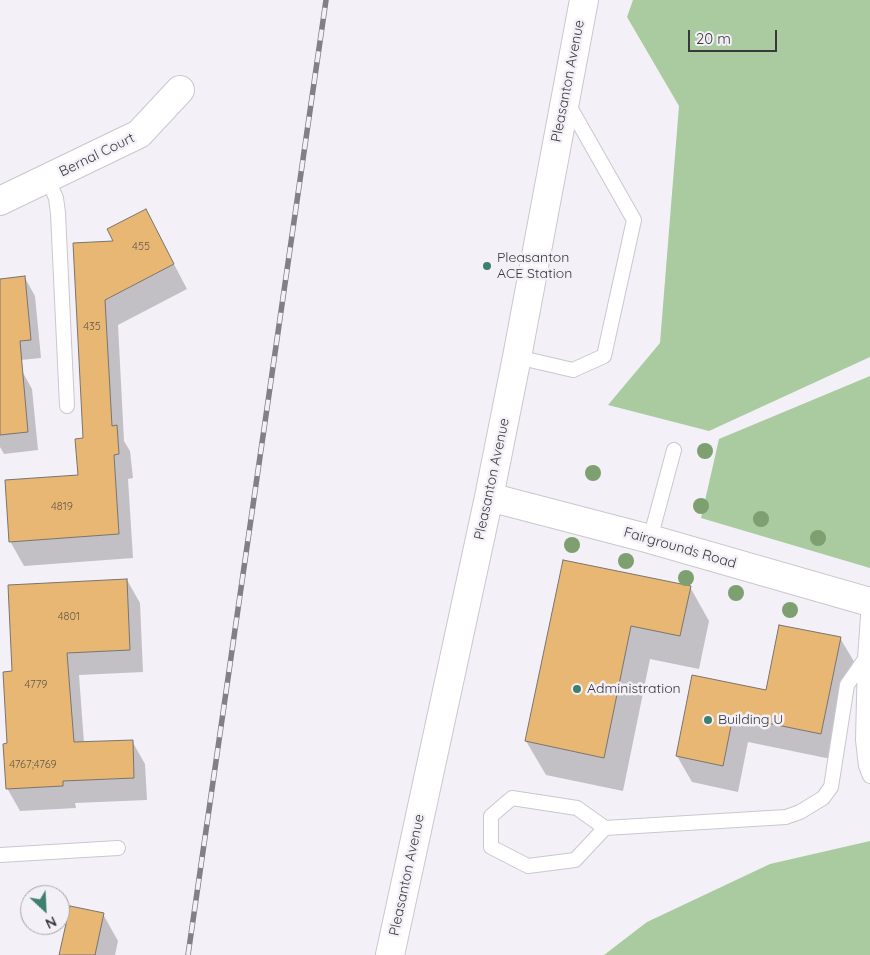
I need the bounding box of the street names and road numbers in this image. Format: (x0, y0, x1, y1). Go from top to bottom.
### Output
street label: Pleasanton Avenue (548, 19, 588, 143)
street label: Bernal Court (57, 130, 137, 180)
street label: Pleasanton Avenue (471, 417, 513, 541)
street label: Fairgrounds Road (622, 524, 738, 572)
street label: Pleasanton Avenue (386, 813, 428, 937)

